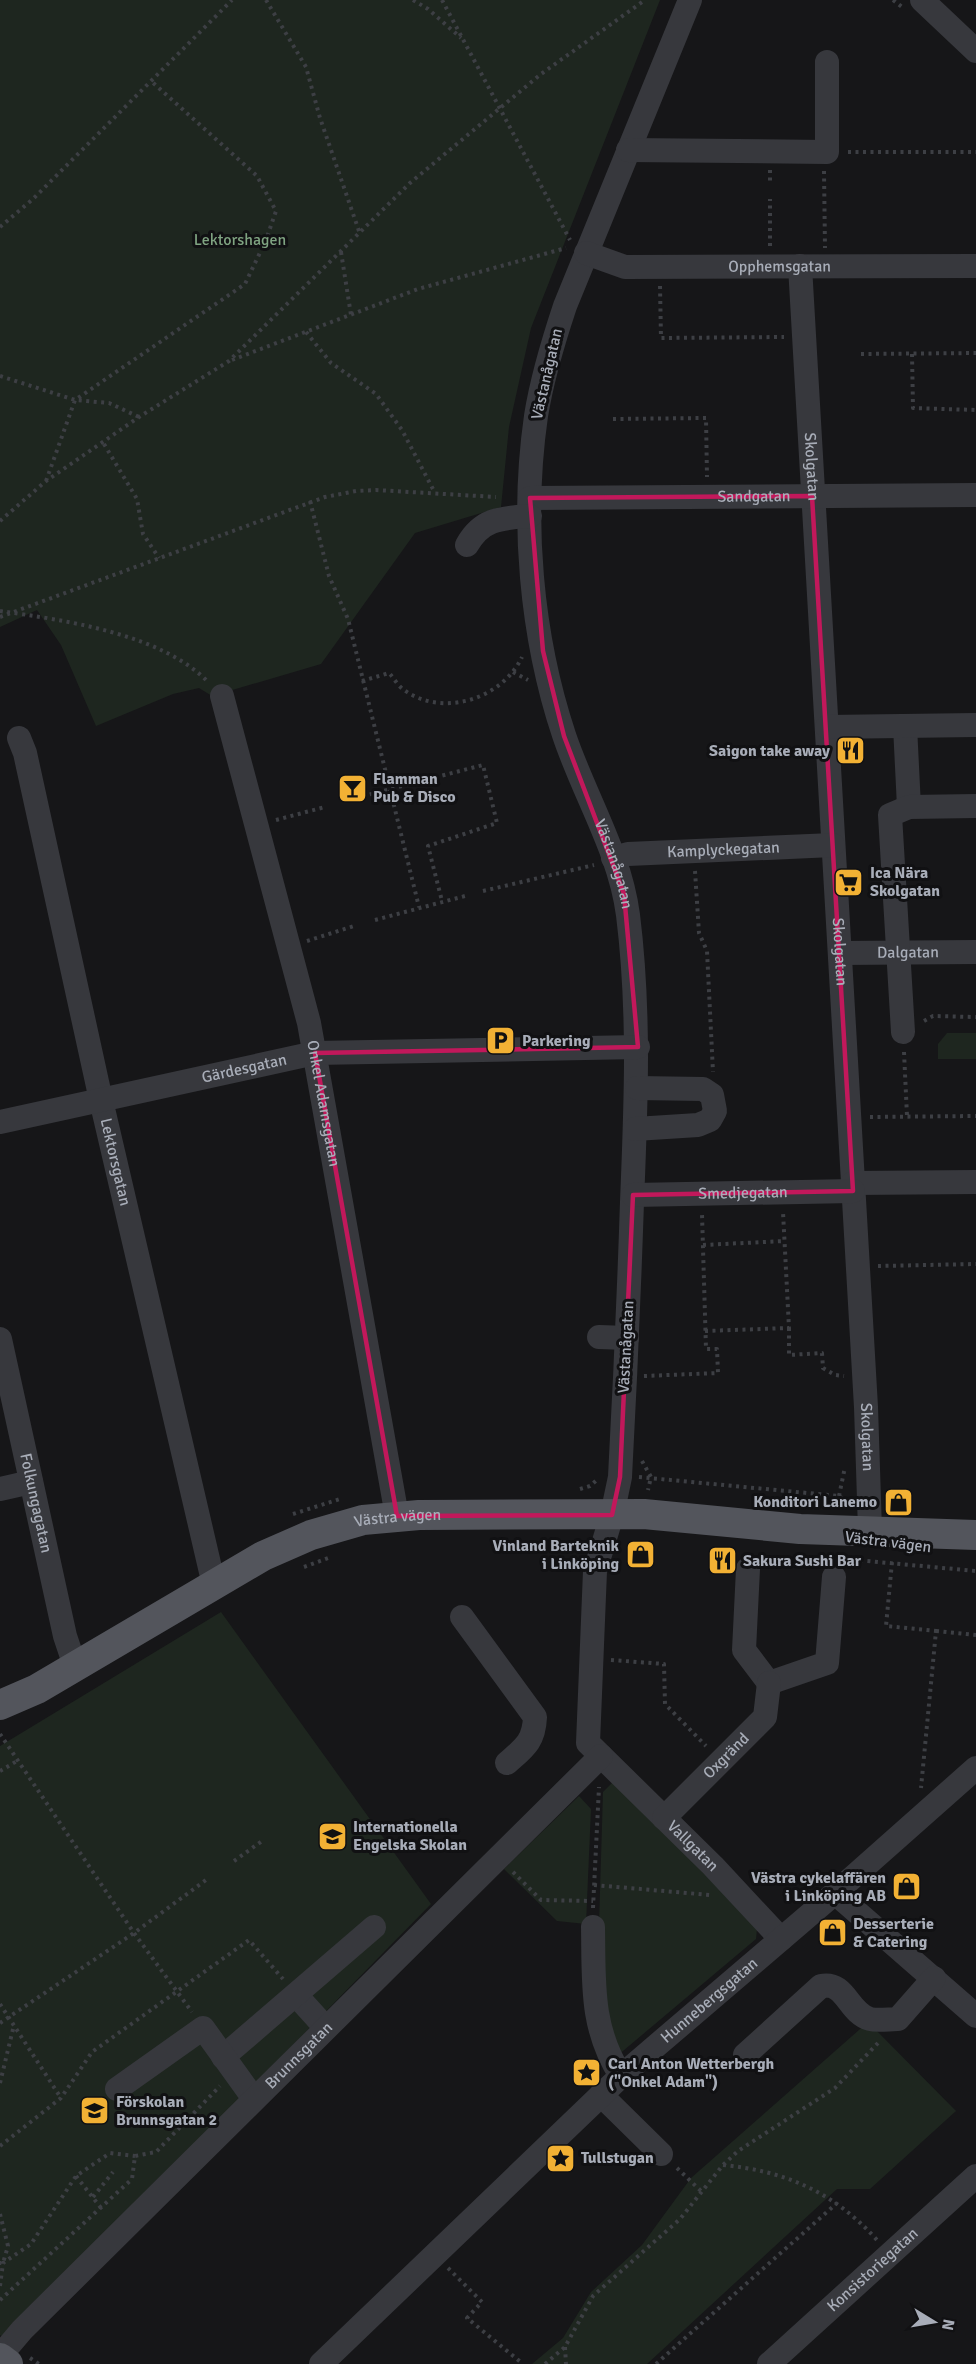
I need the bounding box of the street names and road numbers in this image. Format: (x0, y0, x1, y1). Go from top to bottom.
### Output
street label: Opphemsgatan (728, 256, 831, 277)
street label: Västanågatan (527, 326, 567, 422)
street label: Skolgatan (800, 432, 824, 501)
street label: Sandgatan (717, 486, 791, 507)
street label: Västanågatan (590, 816, 637, 910)
street label: Kamplyckegatan (667, 837, 780, 862)
street label: Skolgatan (828, 917, 852, 987)
street label: Dalgatan (877, 942, 939, 963)
street label: Onkel Adamsgatan (302, 1039, 344, 1168)
street label: Gärdesgatan (200, 1049, 289, 1088)
street label: Lektorsgatan (96, 1116, 135, 1208)
street label: Smedjegatan (698, 1182, 788, 1204)
street label: Västanågatan (614, 1300, 638, 1394)
street label: Skolgatan (856, 1403, 878, 1472)
street label: Folkungagatan (15, 1451, 57, 1555)
street label: Västra vägen (352, 1505, 441, 1532)
street label: Västra vägen (844, 1527, 932, 1557)
street label: Oxgränd (699, 1729, 753, 1783)
street label: Vallgatan (663, 1816, 723, 1876)
street label: Hunnebergsgatan (657, 1953, 762, 2048)
street label: Brunnsgatan (261, 2018, 337, 2093)
street label: Konsistoriegatan (823, 2224, 922, 2316)

